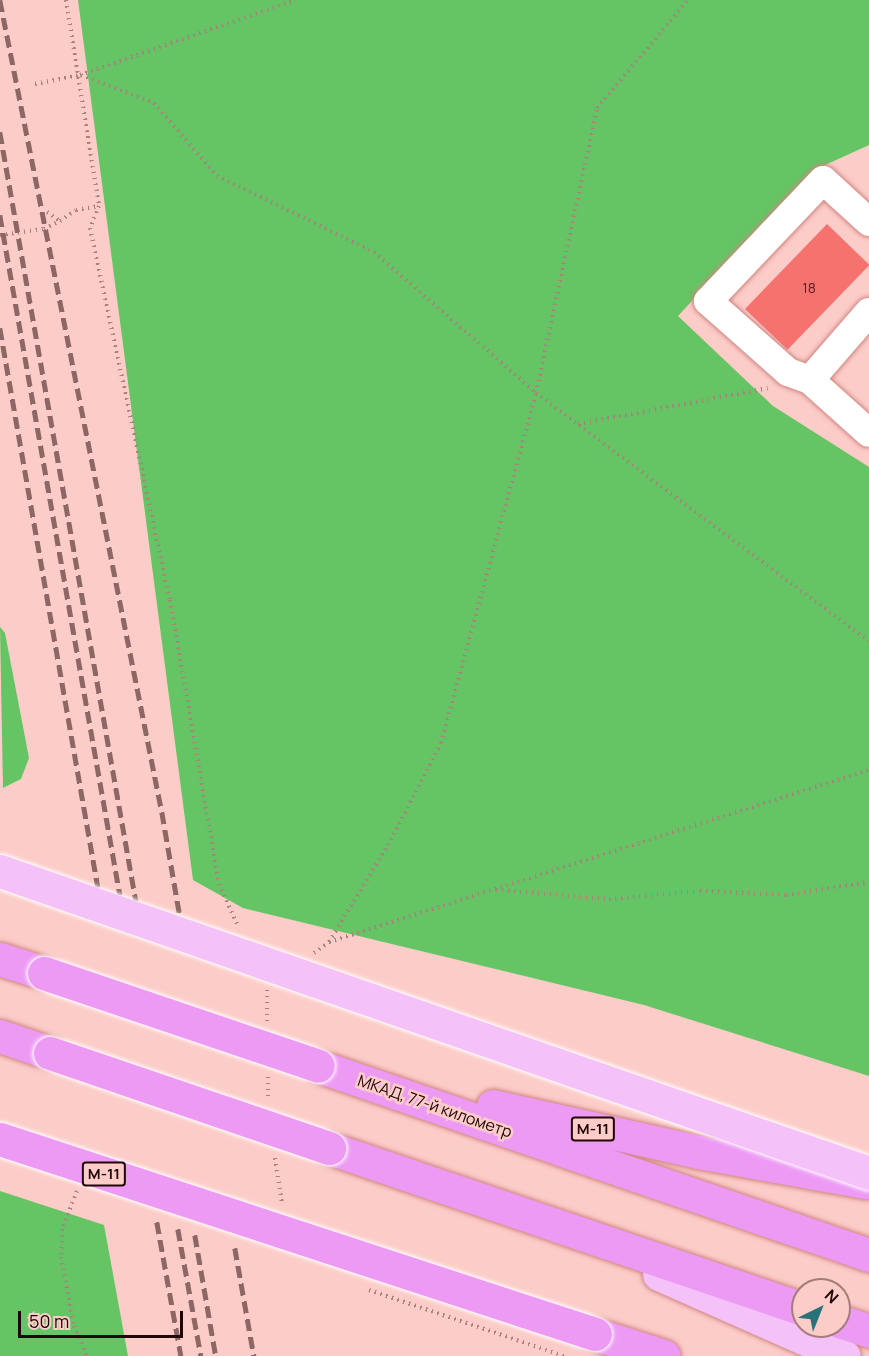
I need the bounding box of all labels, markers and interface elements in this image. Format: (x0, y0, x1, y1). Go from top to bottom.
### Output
house number: 18 (802, 280, 816, 296)
street label: МКАД, 77-й километр (355, 1071, 515, 1141)
road number: М-11 (570, 1117, 616, 1141)
road number: М-11 (82, 1162, 126, 1186)
north arrow (791, 1278, 851, 1338)
text: N (820, 1284, 844, 1308)
scale bar (21, 1299, 186, 1337)
text: 50 m (29, 1309, 69, 1333)

